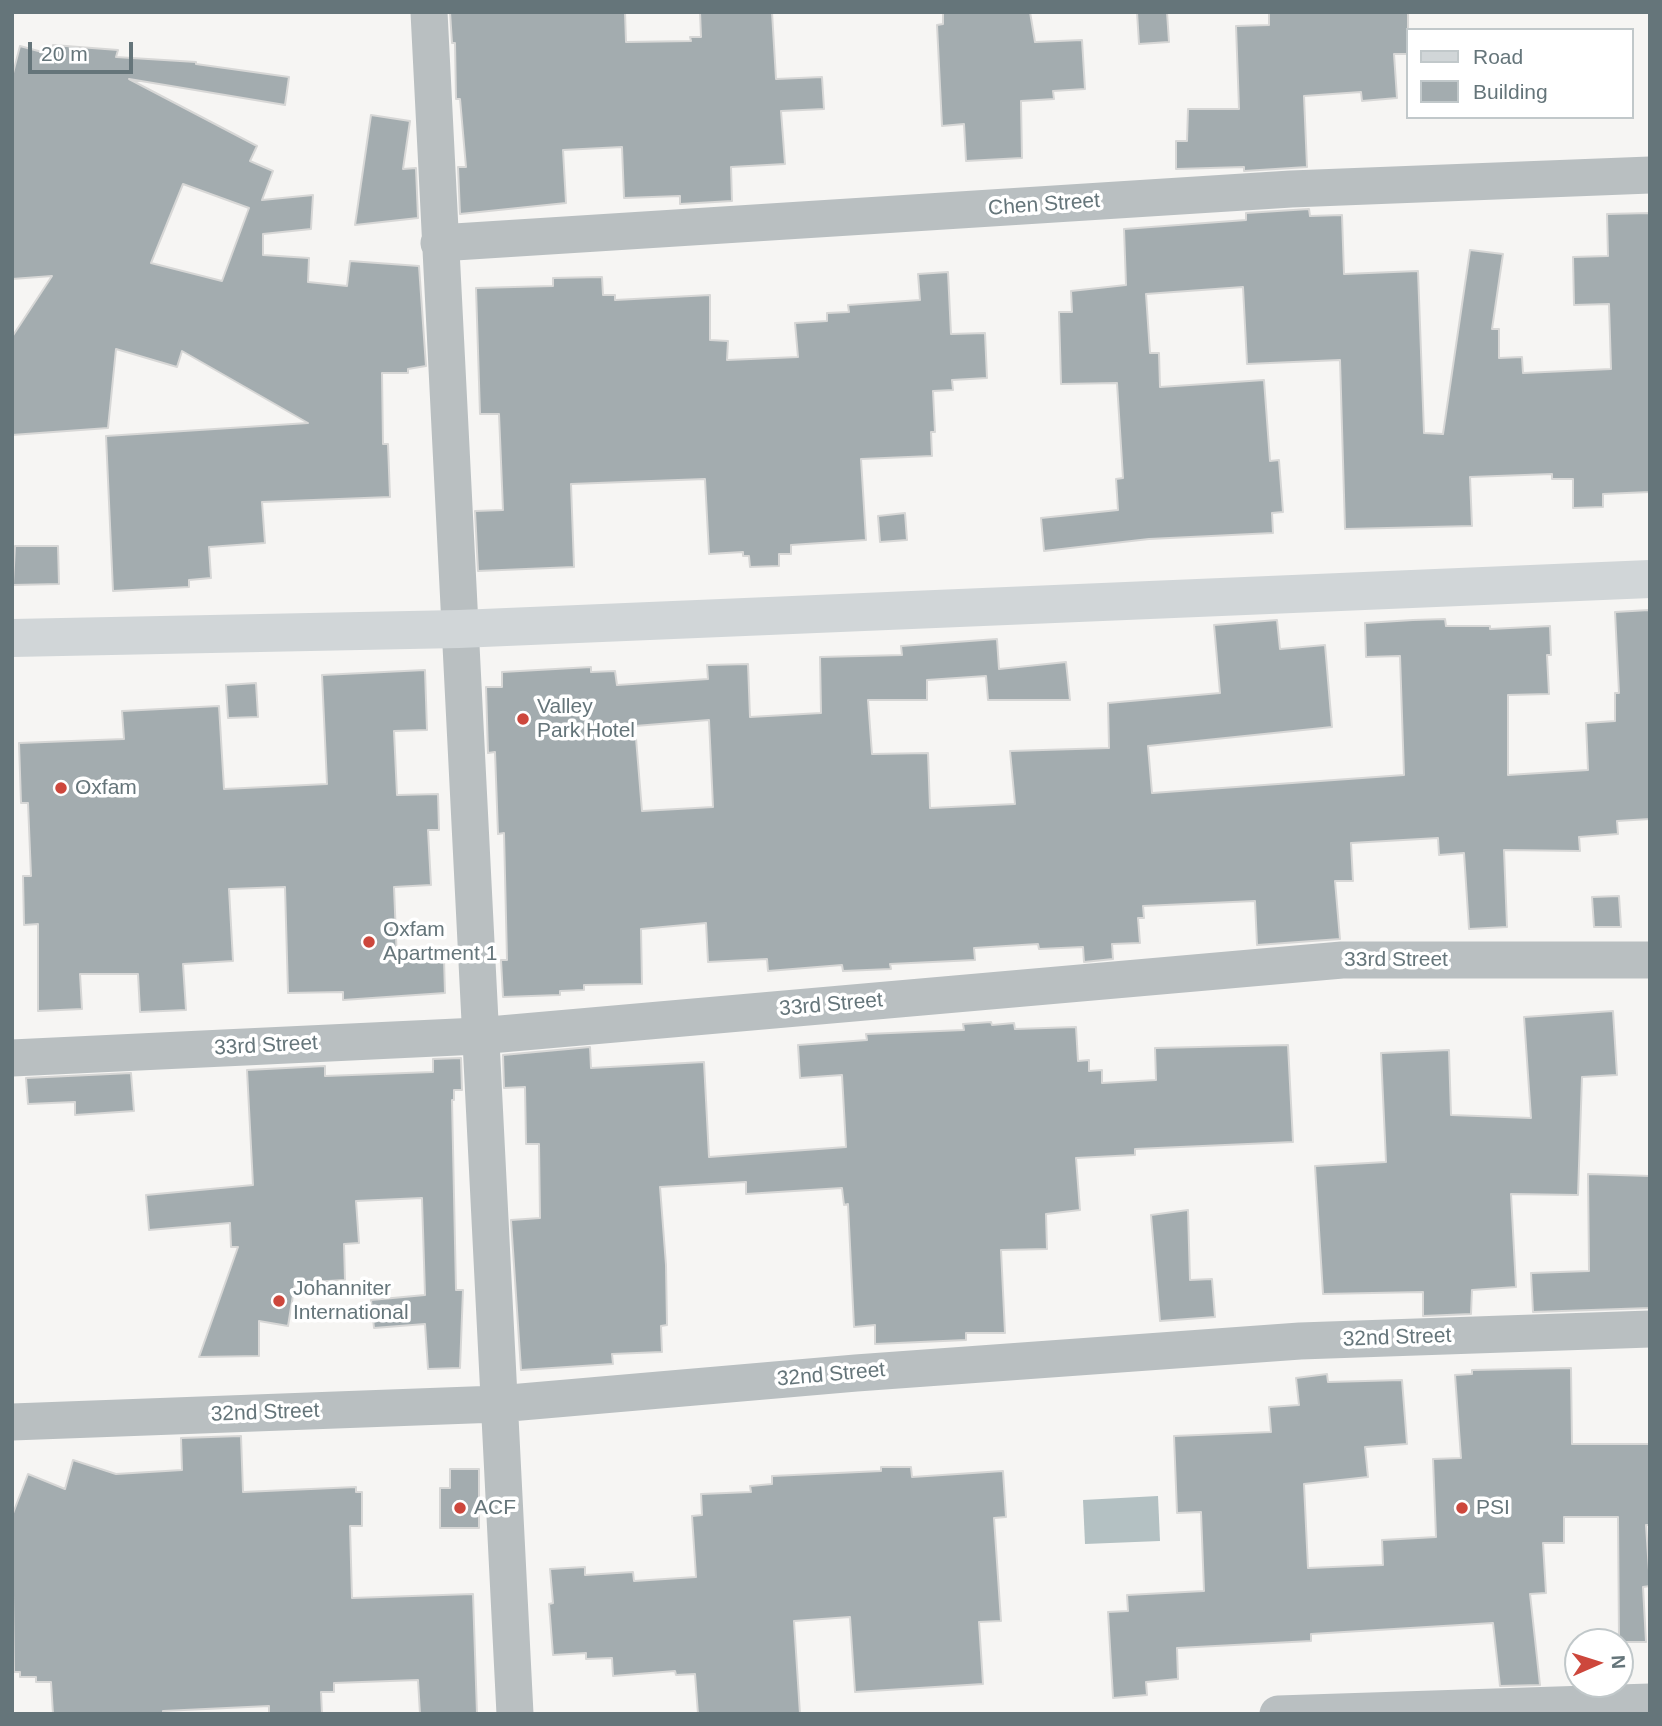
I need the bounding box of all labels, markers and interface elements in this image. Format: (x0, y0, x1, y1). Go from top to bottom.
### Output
scale bar (32, 28, 136, 72)
legend (1406, 28, 1634, 119)
text: 20 m (41, 42, 88, 65)
text: Road (1473, 45, 1523, 68)
text: Building (1473, 80, 1548, 103)
street label: Chen Street (987, 189, 1101, 221)
place label: Valley Park Hotel (537, 694, 635, 744)
marker: Valley Park Hotel (515, 711, 531, 727)
place label: Oxfam (75, 775, 137, 801)
marker: Oxfam (53, 780, 69, 796)
place label: Oxfam Apartment 1 (383, 917, 497, 967)
marker: Oxfam Apartment 1 (361, 934, 377, 950)
street label: 33rd Street (1344, 947, 1448, 973)
street label: 33rd Street (778, 988, 884, 1022)
street label: 33rd Street (213, 1031, 319, 1061)
place label: Johanniter International (293, 1276, 409, 1326)
marker: Johanniter International (271, 1293, 287, 1309)
street label: 32nd Street (1342, 1324, 1452, 1352)
street label: 32nd Street (776, 1358, 886, 1392)
street label: 32nd Street (210, 1399, 320, 1427)
place label: ACF (474, 1495, 516, 1521)
place label: PSI (1476, 1495, 1510, 1521)
marker: ACF (452, 1500, 468, 1516)
marker: PSI (1454, 1500, 1470, 1516)
north arrow (1564, 1628, 1634, 1698)
text: N (1608, 1655, 1629, 1669)

